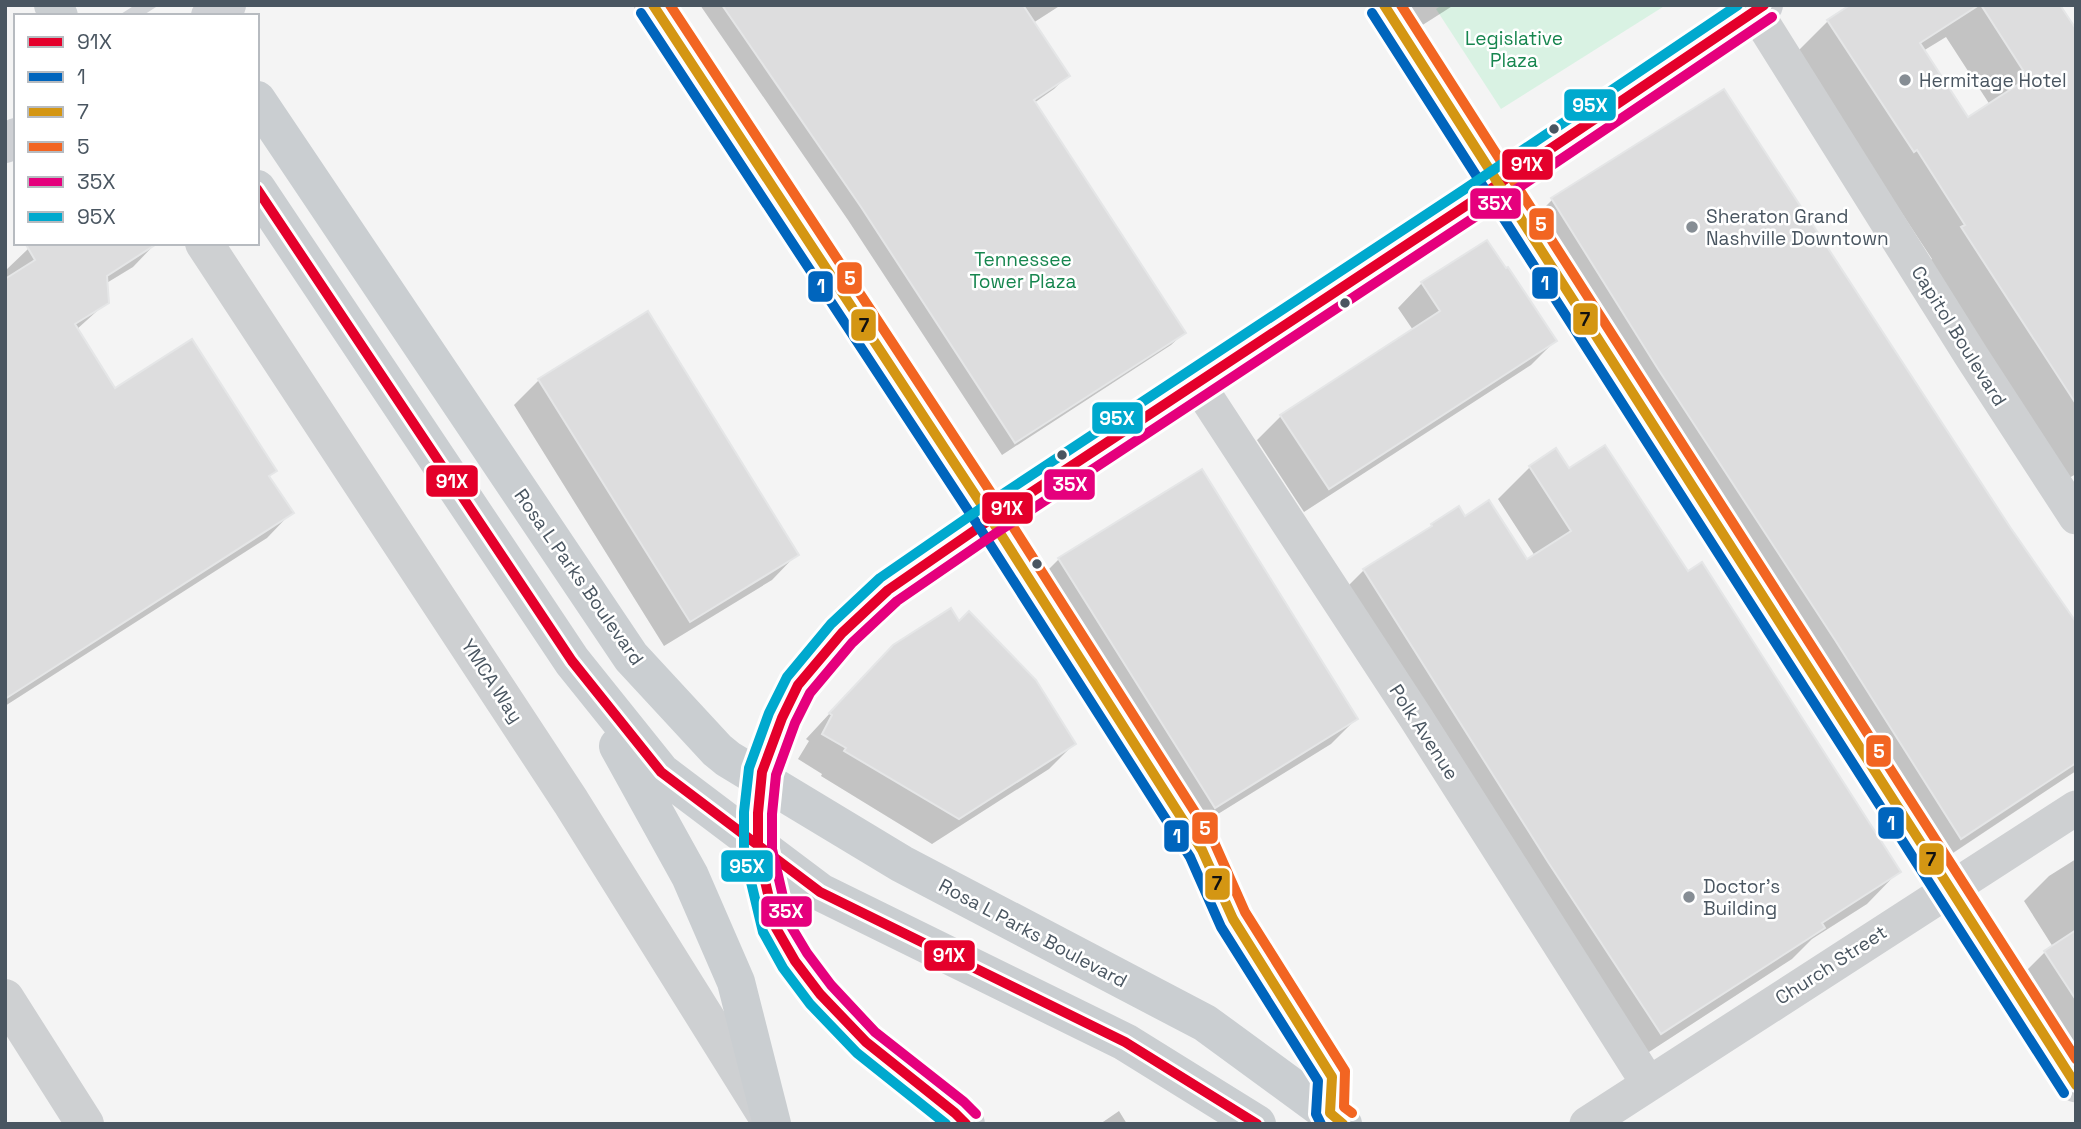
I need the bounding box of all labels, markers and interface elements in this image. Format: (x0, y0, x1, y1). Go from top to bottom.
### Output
legend (14, 14, 259, 245)
park label: Legislative Plaza (1465, 26, 1563, 73)
text: 91X (77, 28, 112, 55)
text: 1 (77, 63, 86, 90)
place label: Hermitage Hotel (1919, 68, 2067, 93)
marker: Hermitage Hotel (1897, 72, 1913, 88)
line badge: 95X (1563, 88, 1617, 122)
text: 95X (1572, 93, 1608, 118)
text: 7 (77, 98, 89, 125)
unlabelled marker (1547, 122, 1561, 136)
text: 5 (77, 133, 90, 160)
line badge: 91X (1501, 148, 1554, 181)
text: 91X (1511, 152, 1543, 177)
text: 35X (77, 168, 116, 195)
line badge: 35X (1469, 187, 1522, 220)
text: 35X (1477, 191, 1513, 216)
text: 95X (77, 203, 116, 230)
place label: Sheraton Grand Nashville Downtown (1706, 204, 1889, 251)
line badge: 5 (1528, 207, 1555, 241)
text: 5 (1535, 212, 1547, 237)
marker: Sheraton Grand Nashville Downtown (1684, 219, 1700, 235)
park label: Tennessee Tower Plaza (970, 247, 1077, 294)
line badge: 5 (836, 261, 863, 295)
street label: Capitol Boulevard (1906, 261, 2012, 411)
text: 5 (844, 266, 856, 291)
line badge: 1 (1531, 266, 1559, 300)
line badge: 1 (807, 270, 834, 303)
text: 1 (1541, 271, 1549, 296)
text: 1 (817, 274, 825, 299)
unlabelled marker (1338, 296, 1352, 310)
line badge: 7 (1572, 302, 1599, 336)
text: 7 (1580, 307, 1591, 332)
line badge: 7 (850, 308, 877, 342)
text: 7 (859, 313, 870, 338)
line badge: 95X (1091, 401, 1144, 435)
text: 95X (1099, 406, 1135, 431)
unlabelled marker (1055, 448, 1069, 462)
line badge: 91X (425, 464, 479, 498)
line badge: 35X (1043, 468, 1096, 501)
text: 91X (436, 469, 468, 494)
text: 35X (1052, 472, 1088, 497)
street label: Rosa L Parks Boulevard (509, 484, 649, 670)
line badge: 91X (981, 491, 1034, 525)
text: 91X (991, 496, 1023, 521)
unlabelled marker (1030, 557, 1044, 571)
street label: YMCA Way (456, 634, 528, 728)
street label: Polk Avenue (1384, 679, 1464, 785)
line badge: 5 (1865, 734, 1892, 768)
text: 5 (1873, 739, 1885, 764)
line badge: 1 (1877, 806, 1905, 840)
line badge: 5 (1191, 811, 1219, 845)
text: 1 (1887, 811, 1895, 836)
text: 5 (1199, 816, 1211, 841)
line badge: 1 (1163, 819, 1190, 853)
text: 1 (1173, 824, 1181, 849)
line badge: 7 (1918, 842, 1945, 876)
text: 7 (1926, 847, 1937, 872)
line badge: 95X (720, 849, 774, 883)
text: 95X (729, 854, 765, 879)
line badge: 7 (1204, 867, 1231, 901)
text: 7 (1212, 871, 1223, 896)
street label: Rosa L Parks Boulevard (935, 873, 1131, 993)
place label: Doctor's Building (1703, 874, 1780, 921)
marker: Doctor's Building (1681, 889, 1697, 905)
line badge: 35X (760, 895, 813, 928)
text: 35X (768, 899, 804, 924)
street label: Church Street (1770, 920, 1892, 1010)
line badge: 91X (923, 939, 976, 972)
text: 91X (933, 943, 965, 968)

